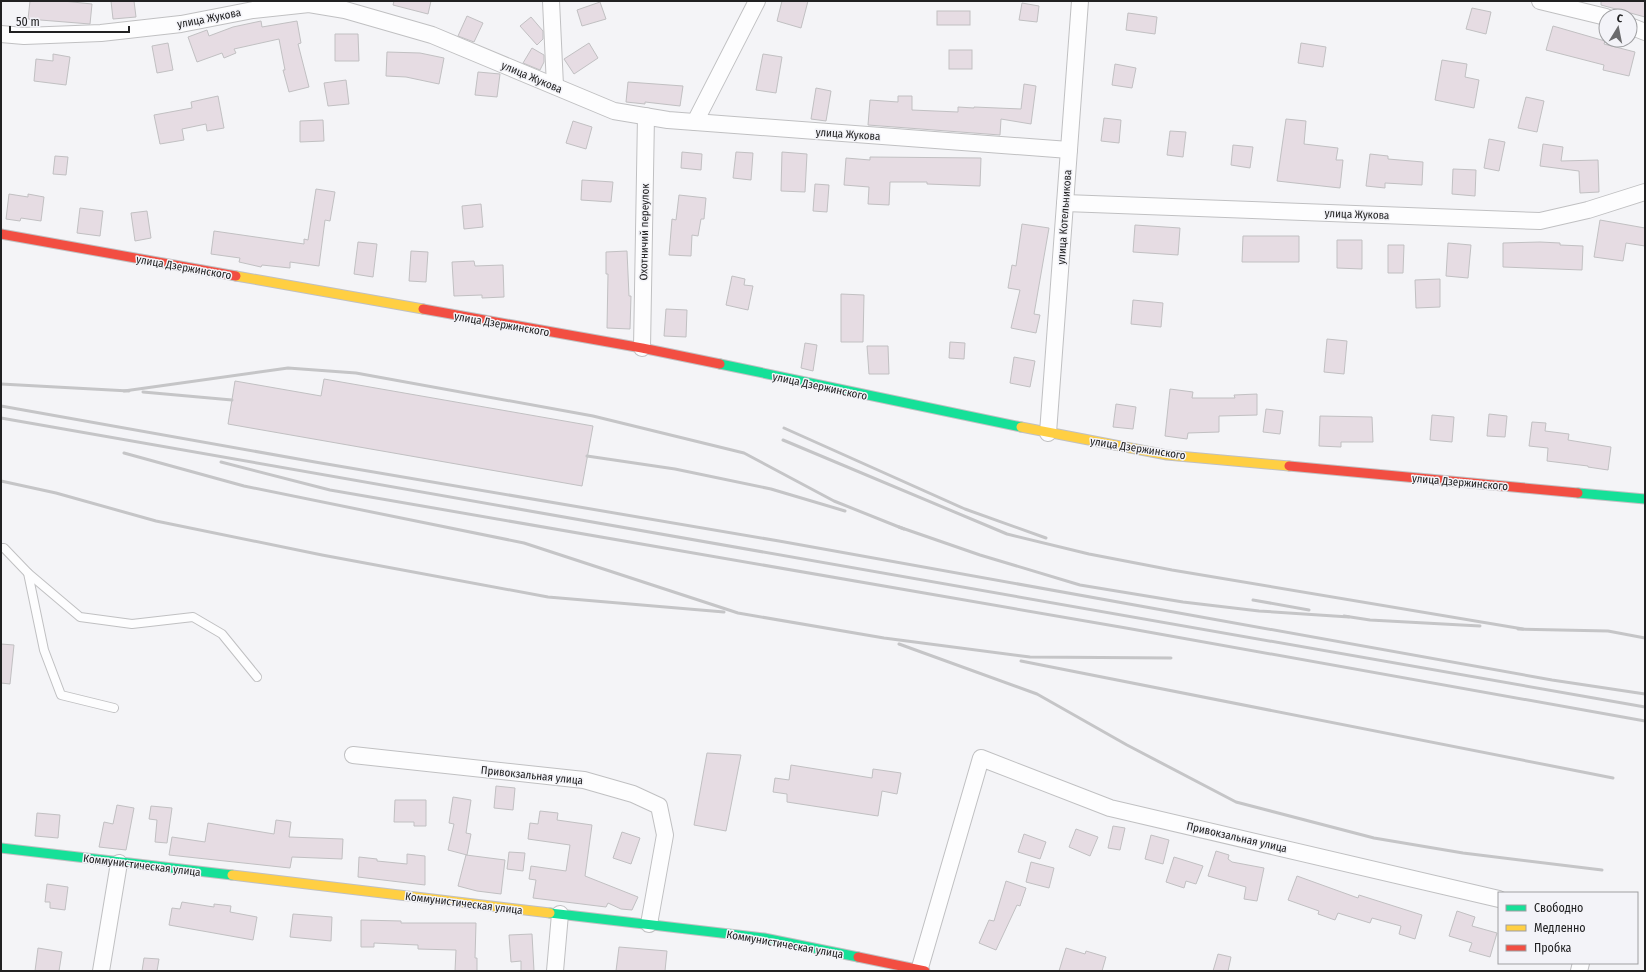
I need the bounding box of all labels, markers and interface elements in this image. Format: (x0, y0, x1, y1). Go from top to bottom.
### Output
street label: улица Жукова (176, 6, 242, 31)
scale bar (10, 8, 129, 34)
north arrow (1598, 8, 1638, 48)
text: С (1616, 12, 1624, 26)
text: 50 m (16, 15, 40, 29)
street label: улица Жукова (499, 59, 564, 96)
street label: улица Жукова (815, 126, 881, 143)
street label: улица Котельникова (1055, 169, 1074, 265)
street label: Охотничий переулок (637, 183, 652, 281)
street label: улица Жукова (1324, 207, 1390, 222)
street label: улица Дзержинского (135, 253, 233, 282)
street label: улица Дзержинского (453, 310, 551, 339)
street label: улица Дзержинского (771, 370, 869, 403)
street label: улица Дзержинского (1089, 435, 1187, 462)
street label: улица Дзержинского (1411, 472, 1509, 493)
street label: Привокзальная улица (480, 764, 584, 787)
street label: Привокзальная улица (1185, 820, 1288, 855)
street label: Коммунистическая улица (83, 852, 201, 879)
street label: Коммунистическая улица (405, 890, 523, 917)
legend (1498, 892, 1638, 964)
text: Свободно (1534, 901, 1583, 915)
text: Медленно (1534, 921, 1586, 935)
street label: Коммунистическая улица (726, 928, 844, 961)
text: Пробка (1534, 941, 1572, 955)

